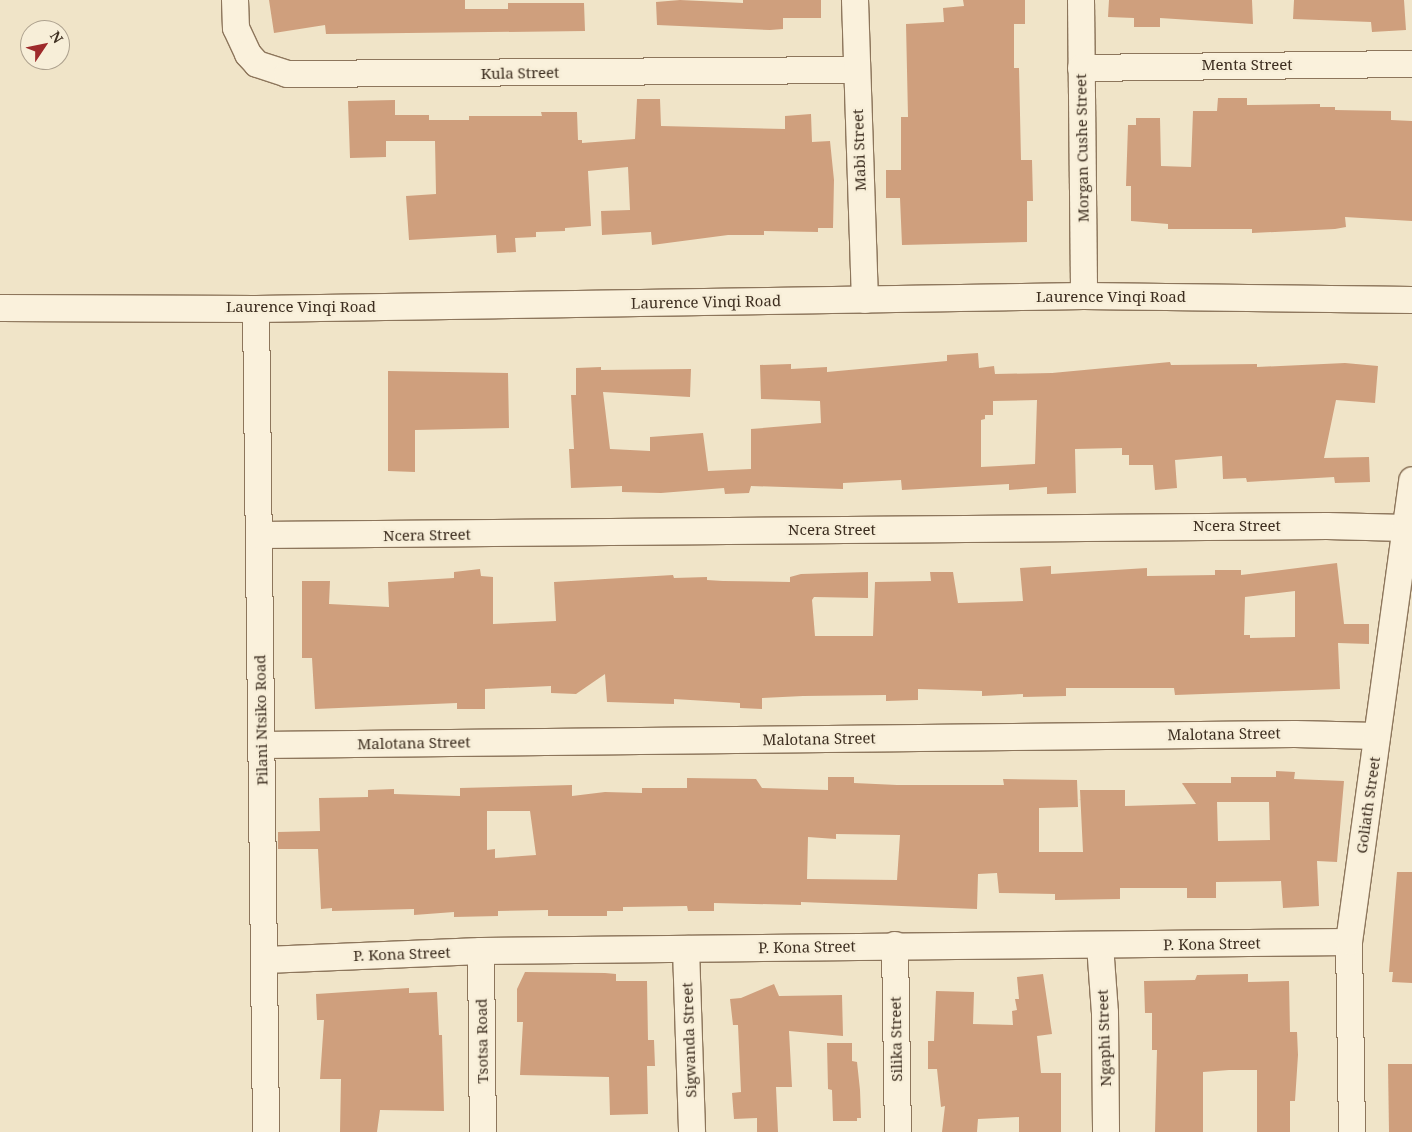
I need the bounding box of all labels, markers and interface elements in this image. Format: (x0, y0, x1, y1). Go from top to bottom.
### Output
north arrow (20, 20, 70, 70)
text: N (46, 27, 68, 47)
street label: Menta Street (1201, 56, 1293, 74)
street label: Kula Street (481, 63, 559, 83)
street label: Morgan Cushe Street (1072, 74, 1092, 222)
street label: Mabi Street (849, 109, 869, 191)
street label: Laurence Vinqi Road (1036, 288, 1186, 306)
street label: Laurence Vinqi Road (631, 292, 781, 312)
street label: Laurence Vinqi Road (226, 298, 376, 316)
street label: Ncera Street (1193, 517, 1281, 535)
street label: Ncera Street (788, 521, 876, 539)
street label: Ncera Street (383, 525, 471, 545)
street label: Pilani Ntsiko Road (251, 654, 271, 786)
street label: Malotana Street (1167, 724, 1281, 744)
street label: Malotana Street (762, 729, 876, 749)
street label: Malotana Street (357, 733, 471, 753)
street label: Goliath Street (1352, 755, 1384, 855)
street label: P. Kona Street (1163, 934, 1261, 954)
street label: P. Kona Street (758, 937, 856, 957)
street label: P. Kona Street (353, 943, 451, 965)
street label: Sigwanda Street (678, 982, 700, 1098)
street label: Ngaphi Street (1093, 989, 1115, 1087)
street label: Silika Street (886, 996, 906, 1082)
street label: Tsotsa Road (472, 998, 492, 1084)

